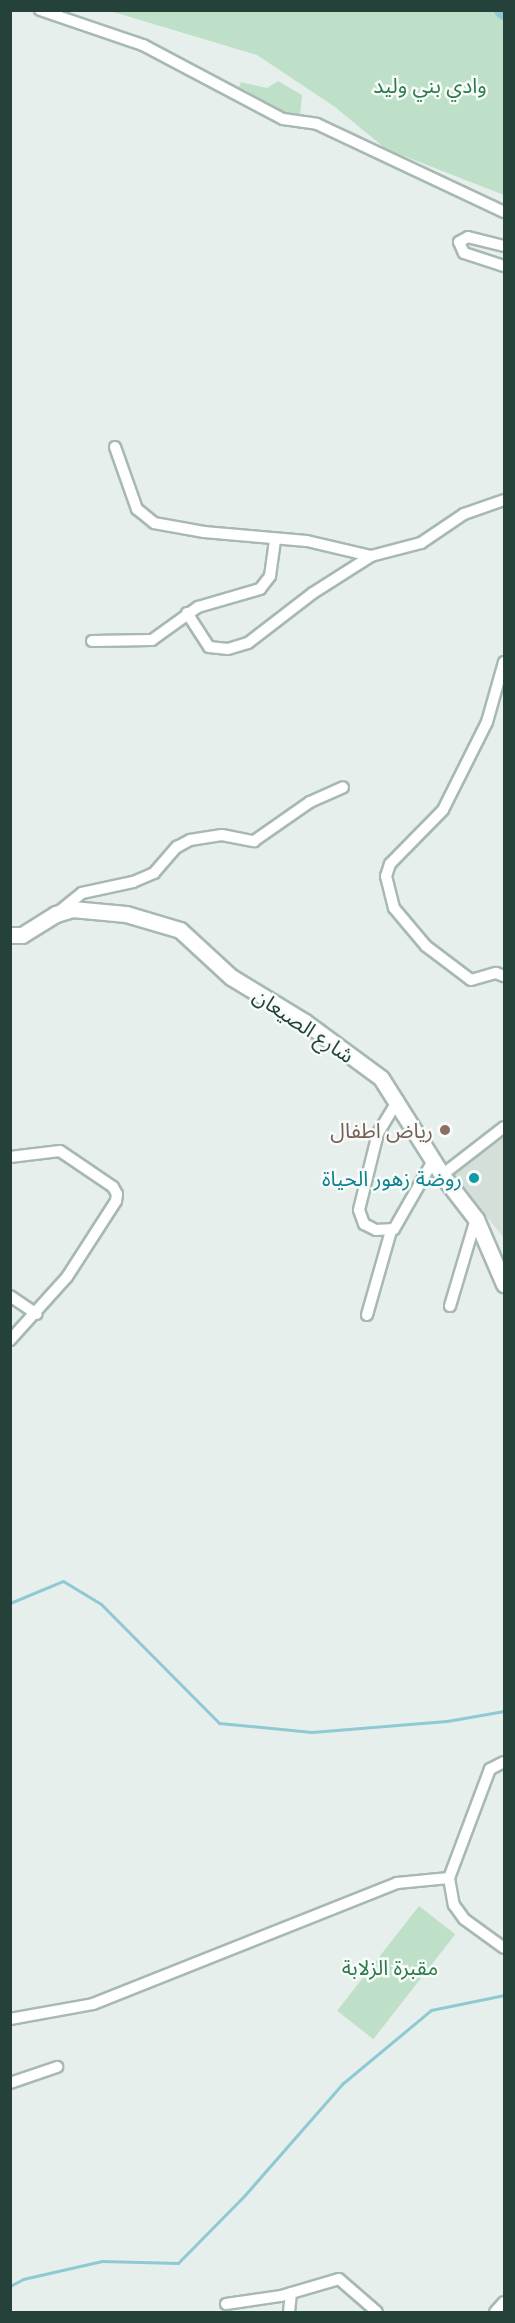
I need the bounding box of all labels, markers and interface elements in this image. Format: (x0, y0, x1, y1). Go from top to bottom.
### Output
park label: وادي بني وليد (373, 72, 487, 98)
street label: شارع الصيعان (249, 982, 359, 1068)
place label: رياض اطفال (330, 1117, 433, 1143)
marker: رياض اطفال (438, 1123, 452, 1137)
place label: روضة زهور الحياة (322, 1165, 462, 1191)
marker: روضة زهور الحياة (467, 1171, 481, 1185)
park label: مقبرة الزلابة (342, 1954, 438, 1980)

